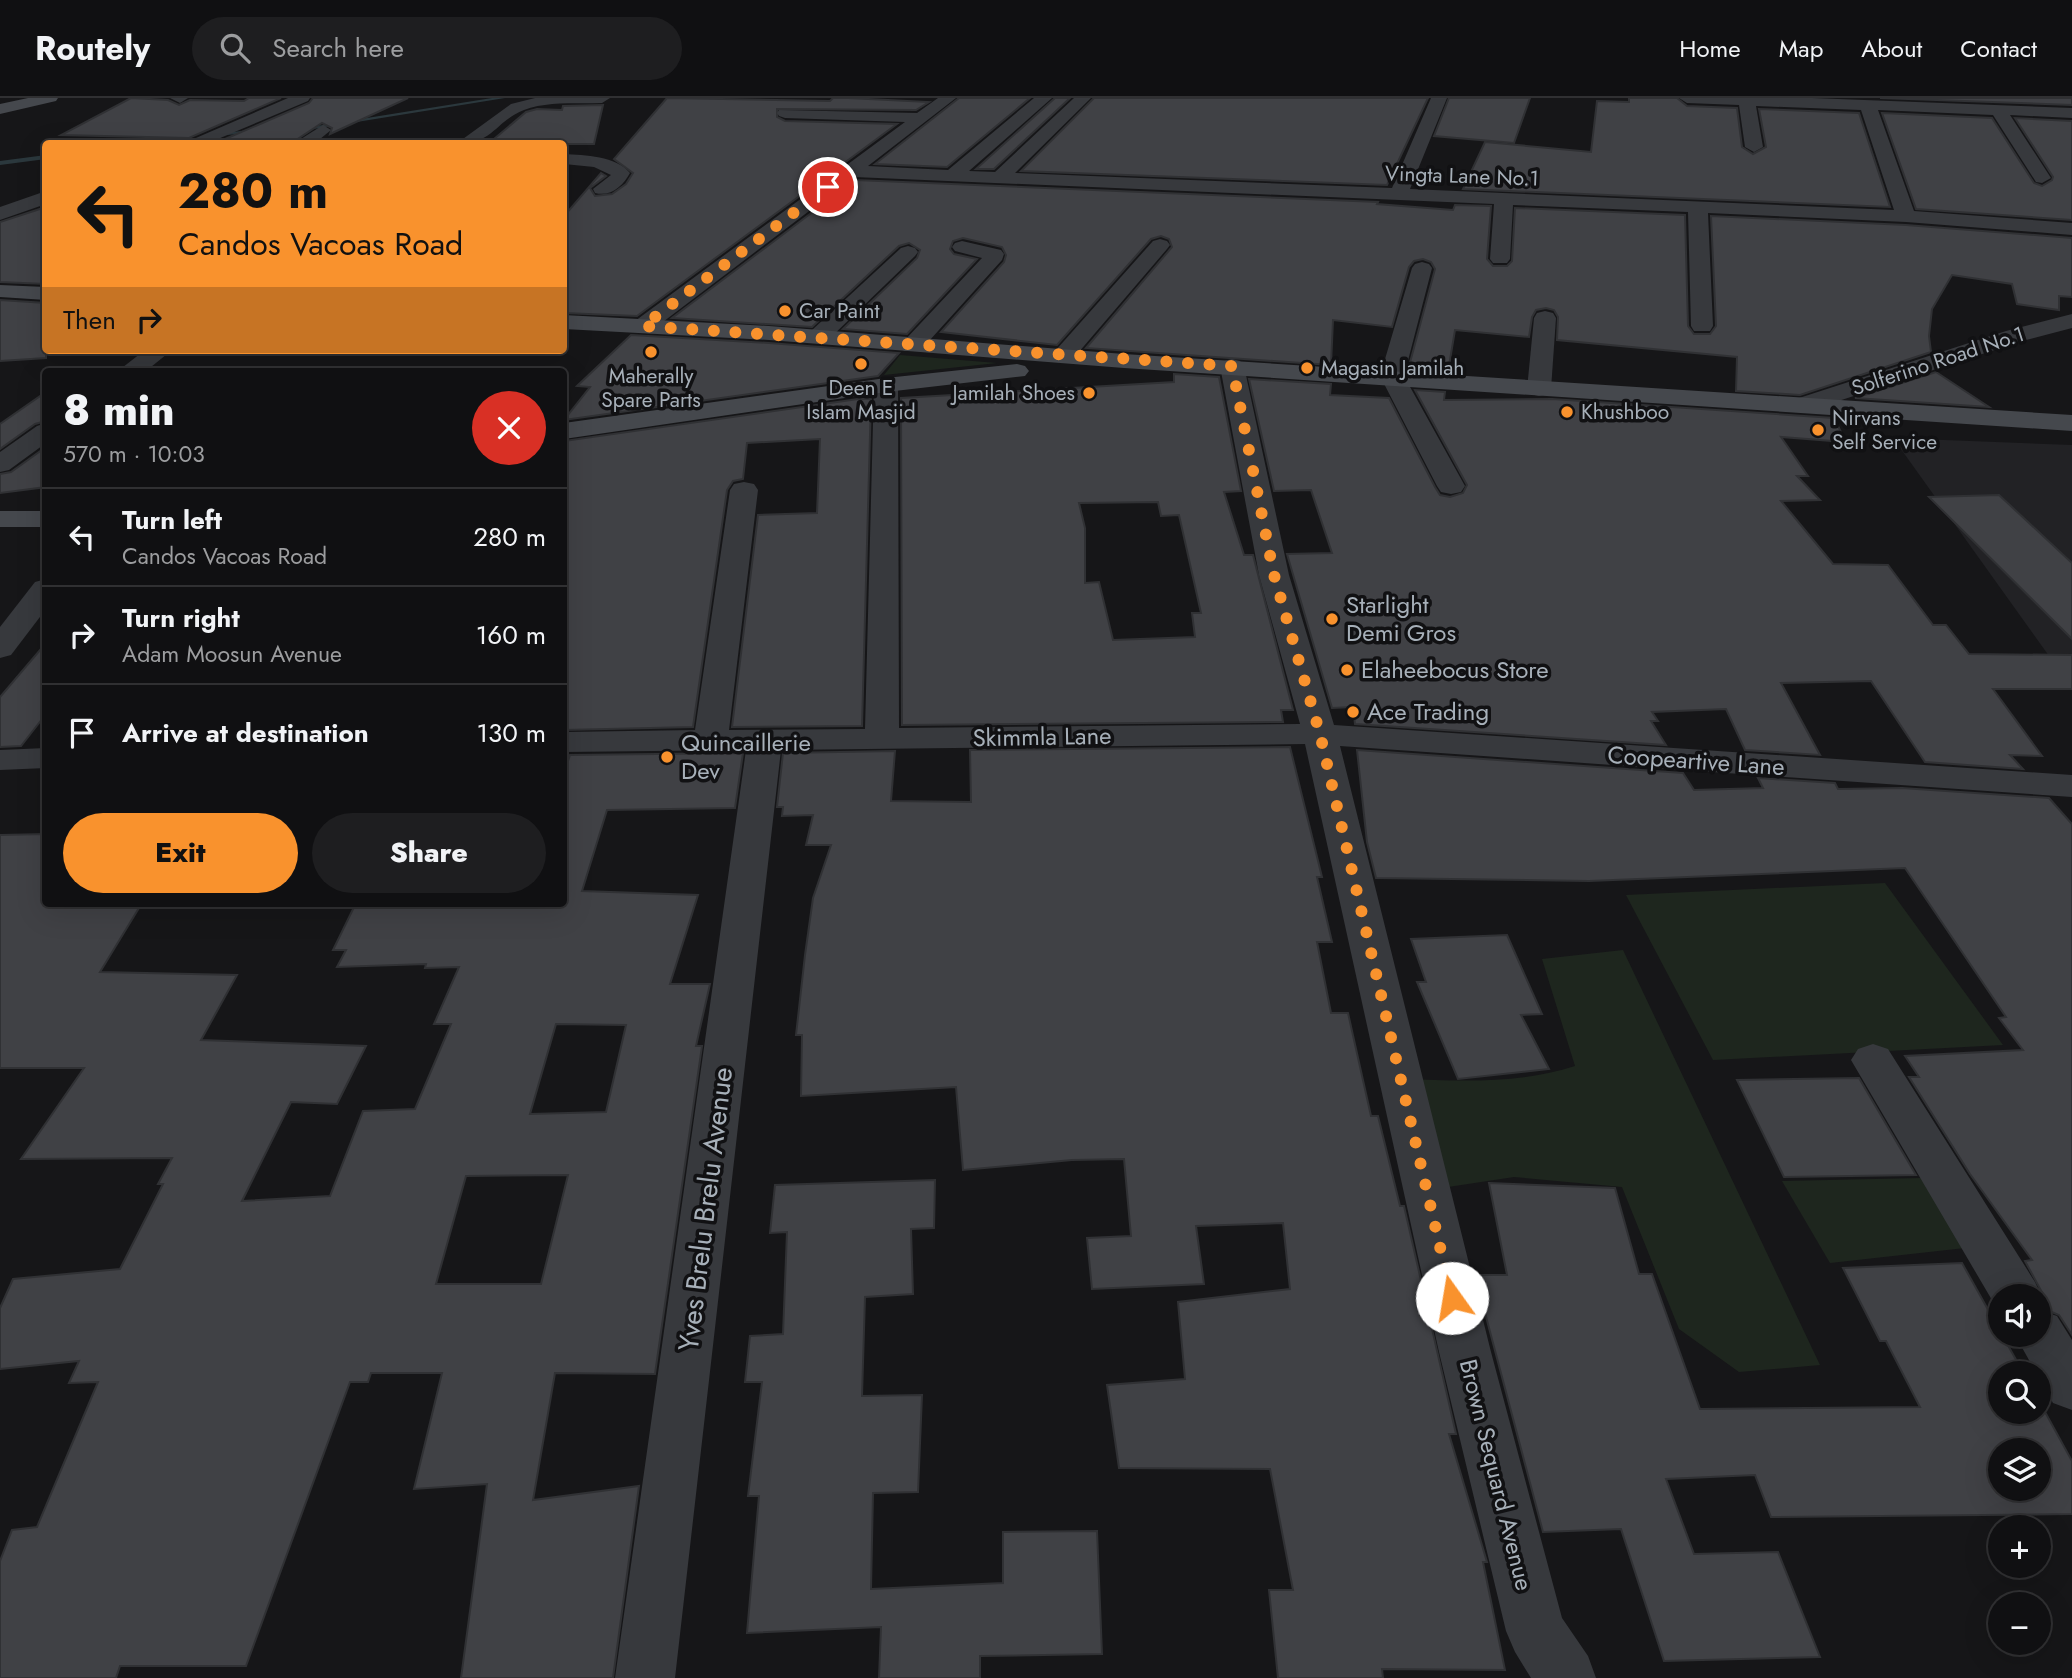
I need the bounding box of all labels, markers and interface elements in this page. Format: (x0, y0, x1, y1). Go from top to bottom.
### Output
search box (192, 17, 682, 80)
text: Routely (35, 25, 150, 72)
icon: search (216, 29, 254, 67)
text: Search here (272, 29, 404, 67)
text: Home (1679, 31, 1741, 66)
text: Map (1779, 31, 1823, 66)
text: About (1861, 31, 1922, 66)
text: Contact (1960, 31, 2037, 66)
text: 280 m (178, 156, 328, 226)
pin (798, 157, 858, 217)
street label: Vingta Lane No.1 (1385, 158, 1539, 194)
icon: left (63, 168, 154, 259)
icon: arrive (809, 168, 847, 206)
text: Candos Vacoas Road (178, 221, 463, 267)
place label: Car Paint (799, 296, 880, 326)
text: Then (63, 301, 116, 339)
icon: right (130, 301, 168, 339)
marker: Car Paint (777, 303, 793, 319)
street label: Solferino Road No.1 (1848, 319, 2028, 403)
marker: Maherally Spare Parts (643, 344, 659, 360)
place label: Magasin Jamilah (1321, 353, 1464, 383)
marker: Deen E Islam Masjid (853, 356, 869, 372)
marker: Magasin Jamilah (1299, 360, 1315, 376)
place label: Maherally Spare Parts (601, 361, 701, 415)
place label: Deen E Islam Masjid (806, 373, 916, 427)
place label: Jamilah Shoes (949, 378, 1075, 408)
text: 8 min (63, 380, 174, 441)
marker: Jamilah Shoes (1081, 385, 1097, 401)
button: close (472, 391, 546, 465)
place label: Khushboo (1581, 397, 1669, 427)
place label: Nirvans Self Service (1832, 403, 1937, 457)
marker: Khushboo (1559, 404, 1575, 420)
marker: Nirvans Self Service (1810, 422, 1826, 438)
text: 570 m · 10:03 (63, 437, 205, 471)
text: Turn left (122, 501, 222, 539)
icon: left (63, 518, 101, 556)
text: 280 m (473, 518, 546, 556)
text: Candos Vacoas Road (122, 539, 327, 573)
place label: Starlight Demi Gros (1346, 587, 1456, 650)
text: Turn right (122, 599, 240, 637)
marker: Starlight Demi Gros (1324, 611, 1340, 627)
icon: right (63, 616, 101, 654)
text: 160 m (476, 616, 546, 654)
text: Adam Moosun Avenue (122, 637, 342, 671)
place label: Elaheebocus Store (1361, 652, 1549, 687)
marker: Elaheebocus Store (1339, 662, 1355, 678)
place label: Ace Trading (1367, 694, 1489, 729)
marker: Ace Trading (1345, 704, 1361, 720)
icon: arrive (63, 714, 101, 752)
text: Arrive at destination (122, 714, 369, 752)
text: 130 m (476, 714, 546, 752)
street label: Skimmla Lane (972, 718, 1112, 755)
place label: Quincaillerie Dev (681, 725, 811, 788)
street label: Coopeartive Lane (1606, 737, 1786, 784)
marker: Quincaillerie Dev (659, 749, 675, 765)
button: Exit (63, 813, 298, 893)
button: Share (312, 813, 546, 893)
street label: Yves Brelu Brelu Avenue (668, 1065, 743, 1353)
position arrow (1415, 1261, 1489, 1335)
map controls (1988, 1284, 2051, 1655)
button: sound (1988, 1284, 2051, 1347)
street label: Brown Sequard Avenue (1451, 1355, 1542, 1594)
button: search (1988, 1361, 2051, 1424)
button: layers (1988, 1438, 2051, 1501)
button: + (1988, 1515, 2051, 1578)
button: − (1988, 1592, 2051, 1655)

